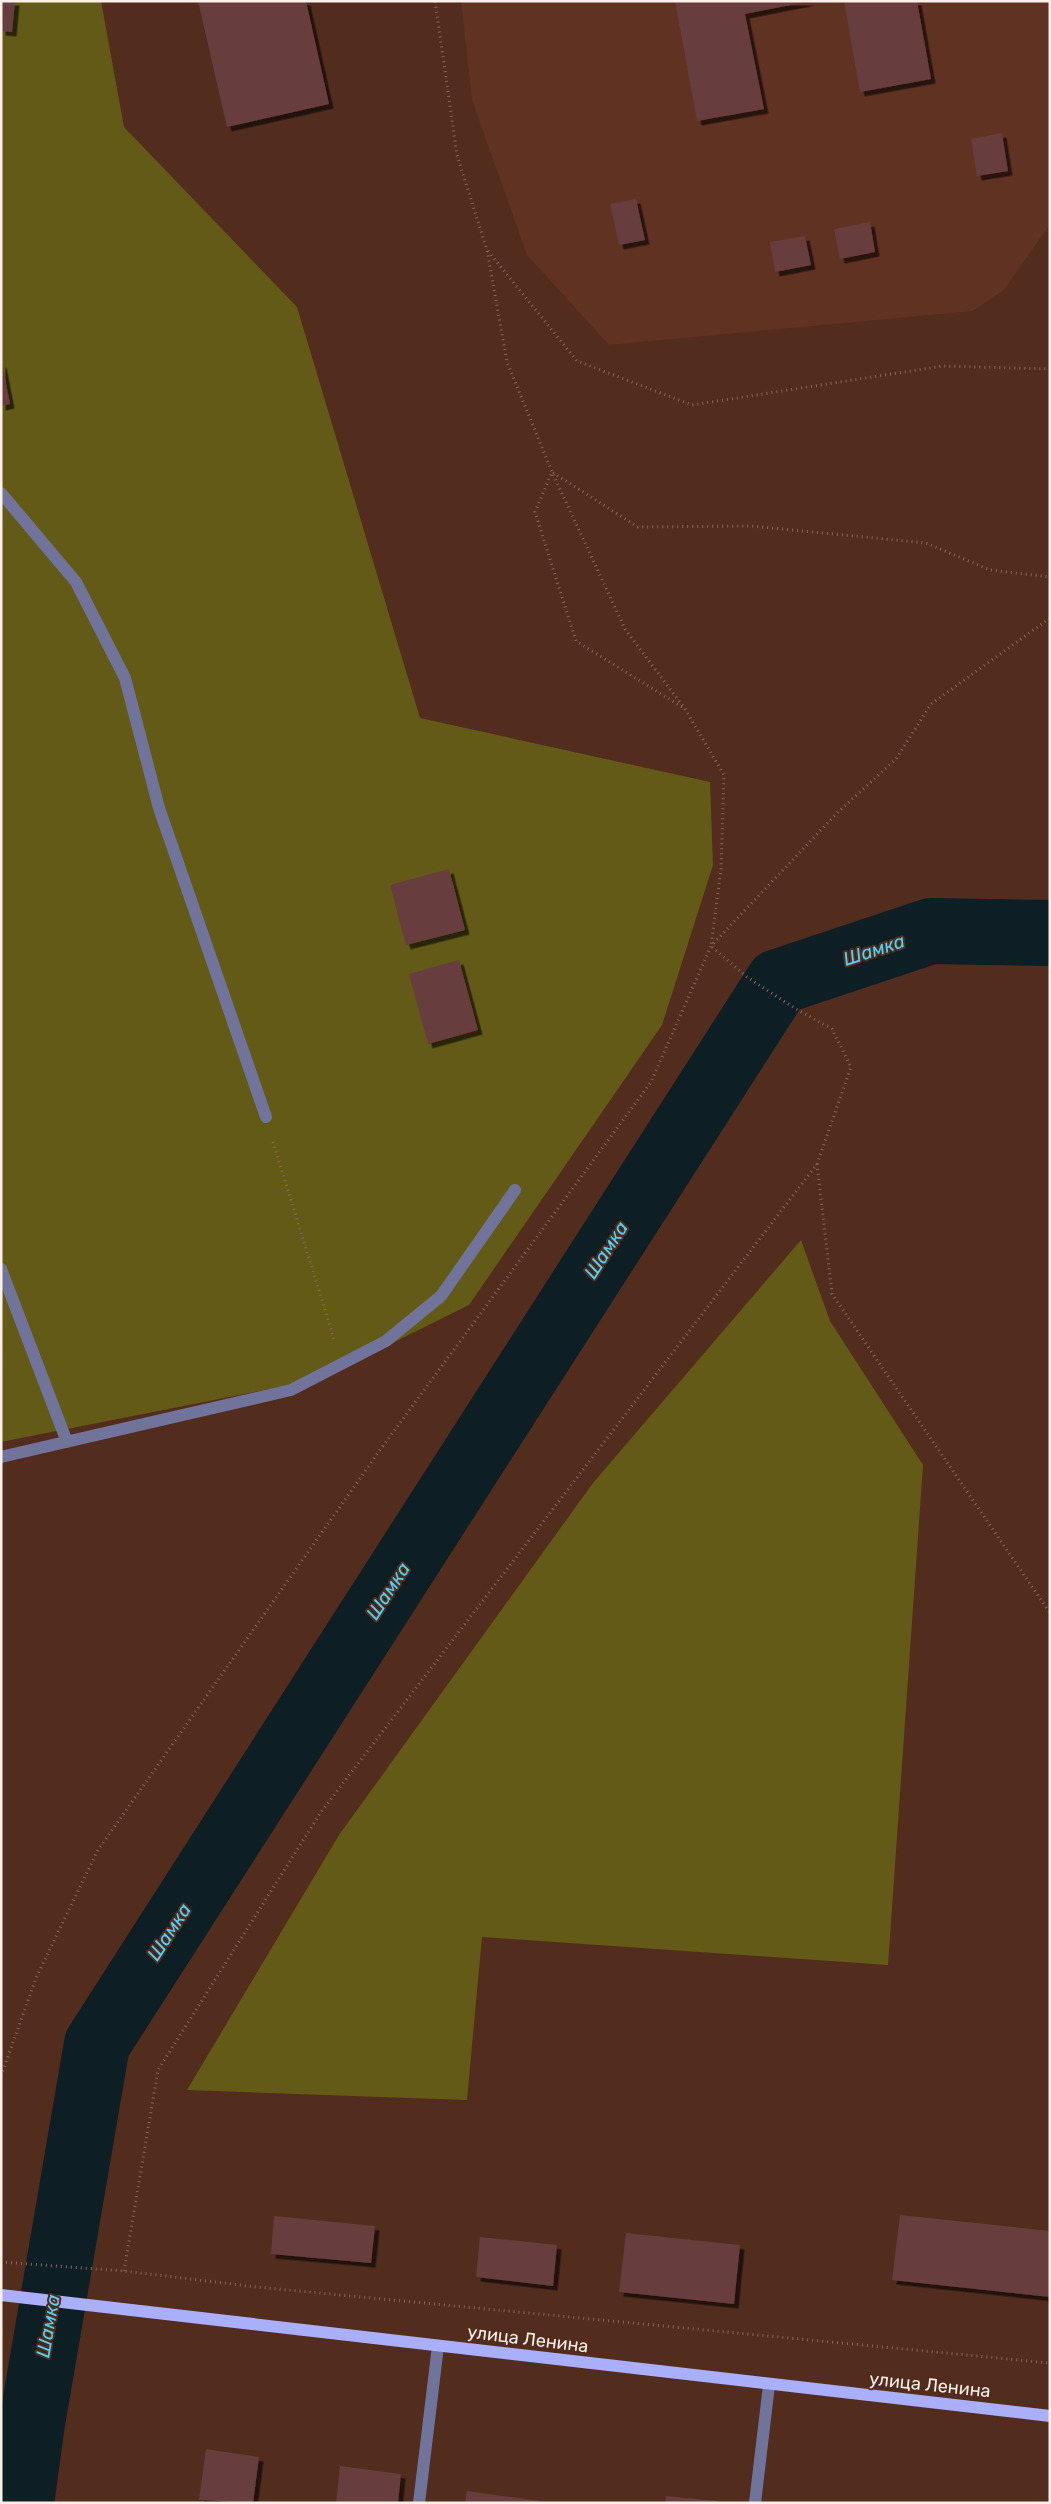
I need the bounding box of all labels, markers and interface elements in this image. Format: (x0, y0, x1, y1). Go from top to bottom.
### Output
water label: Шамка (840, 929, 908, 971)
water label: Шамка (579, 1217, 633, 1283)
water label: Шамка (361, 1558, 415, 1624)
water label: Шамка (142, 1899, 196, 1965)
water label: Шамка (31, 2293, 65, 2359)
street label: улица Ленина (466, 2321, 590, 2357)
street label: улица Ленина (868, 2368, 992, 2402)

